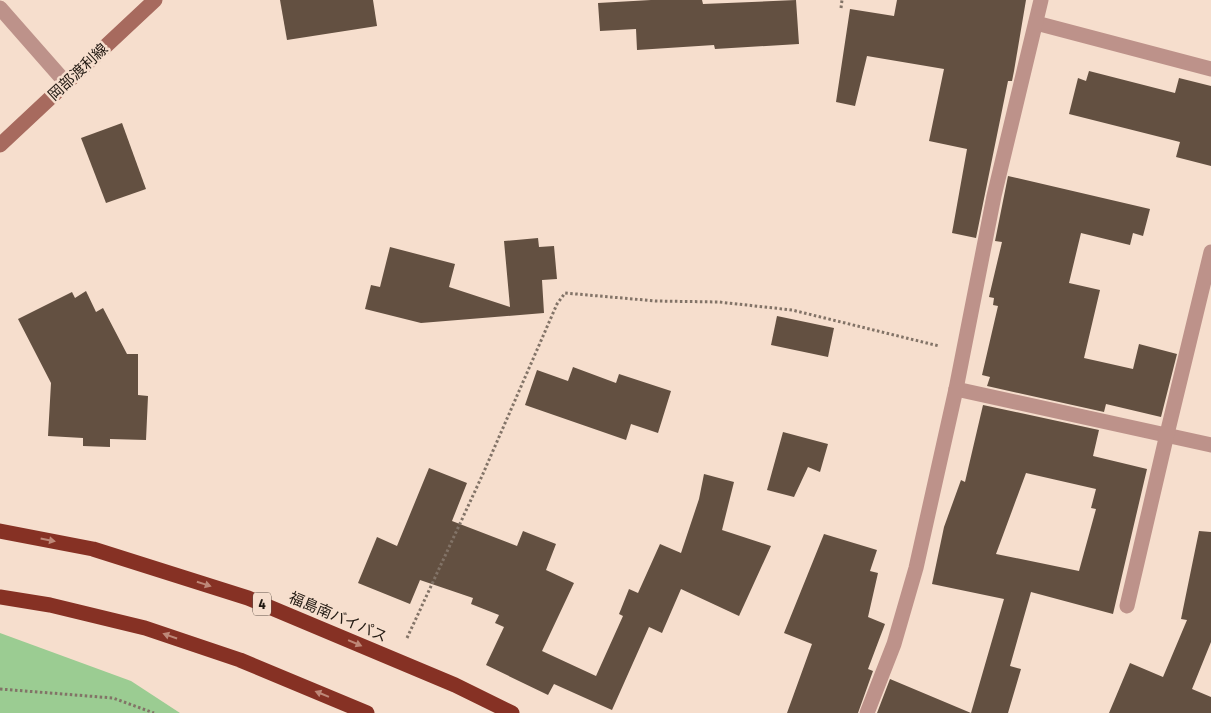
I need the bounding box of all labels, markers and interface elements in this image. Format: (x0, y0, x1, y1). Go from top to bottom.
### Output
street label: 岡部渡利線 (44, 40, 112, 104)
one-way arrow (40, 537, 56, 545)
one-way arrow (197, 580, 212, 588)
street label: 福島南バイパス (286, 588, 390, 646)
road number: 4 (253, 592, 271, 616)
one-way arrow (163, 632, 178, 639)
one-way arrow (348, 640, 362, 648)
one-way arrow (314, 690, 329, 698)

